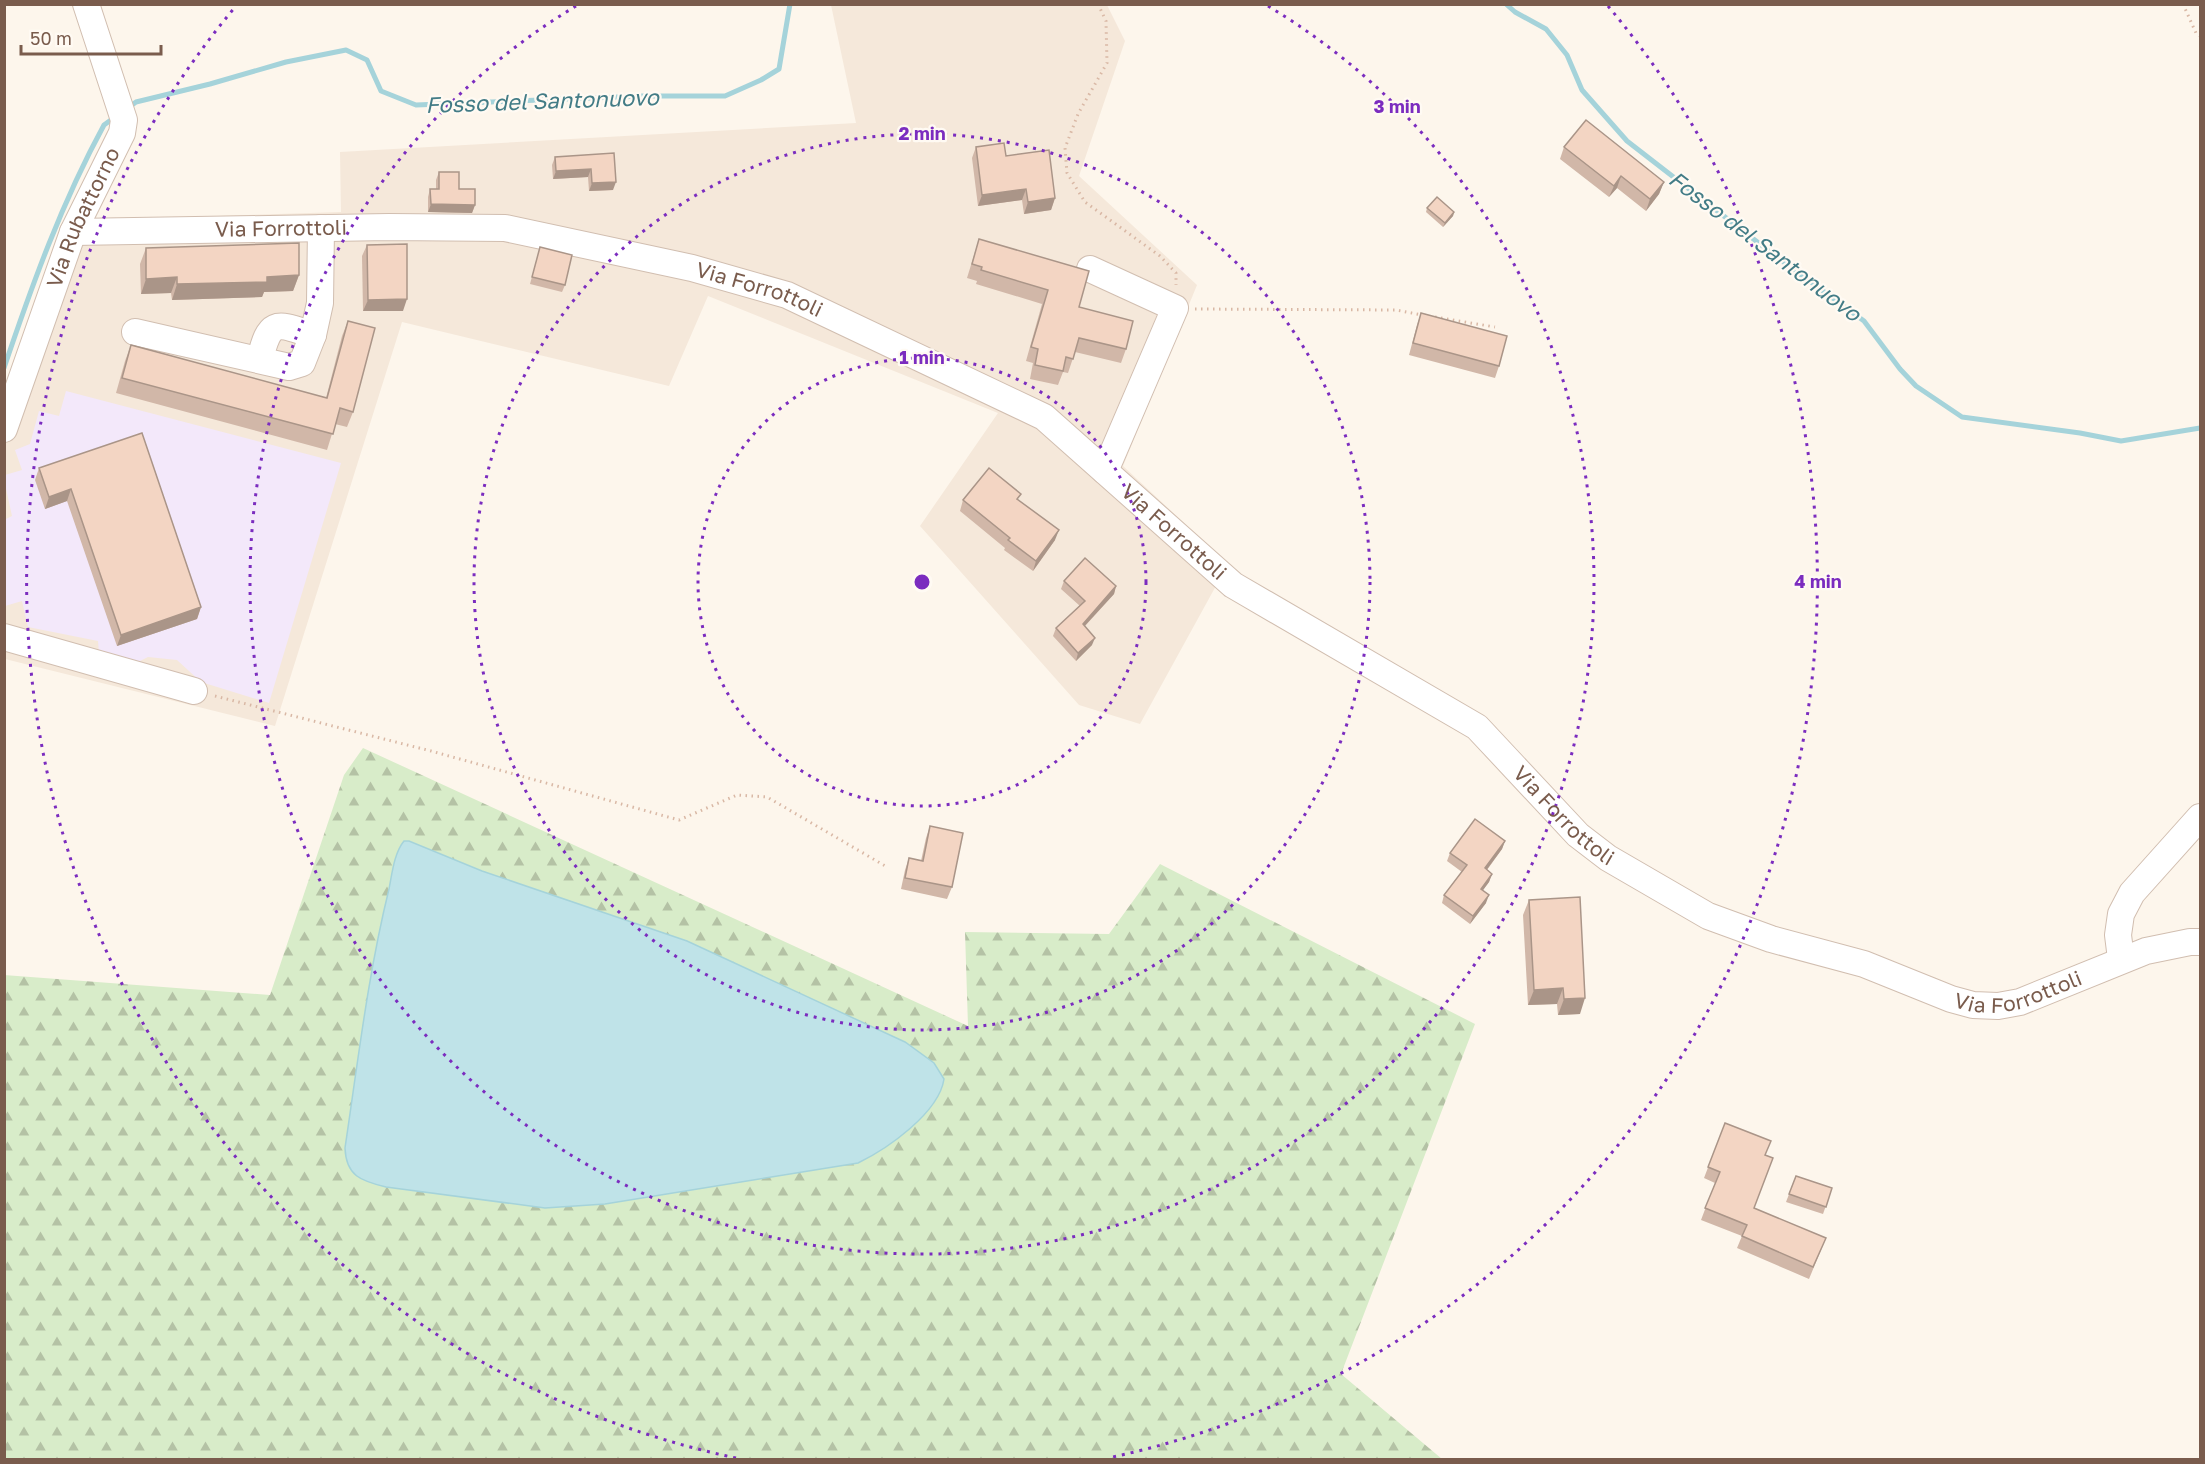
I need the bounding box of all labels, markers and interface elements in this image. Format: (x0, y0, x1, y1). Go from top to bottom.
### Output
scale bar (21, 18, 160, 56)
text: 50 m (30, 27, 72, 49)
water label: Fosso del Santonuovo (425, 83, 661, 118)
text: 3 min (1373, 95, 1421, 117)
text: 2 min (898, 122, 946, 144)
street label: Via Rubattorno (41, 143, 125, 291)
water label: Fosso del Santonuovo (1664, 165, 1868, 328)
street label: Via Forrottoli (215, 214, 347, 242)
street label: Via Forrottoli (693, 256, 827, 322)
text: 1 min (899, 346, 945, 368)
street label: Via Forrottoli (1116, 478, 1232, 585)
text: 4 min (1794, 570, 1842, 592)
centre of rings (912, 572, 932, 592)
street label: Via Forrottoli (1508, 760, 1619, 871)
street label: Via Forrottoli (1952, 964, 2085, 1018)

